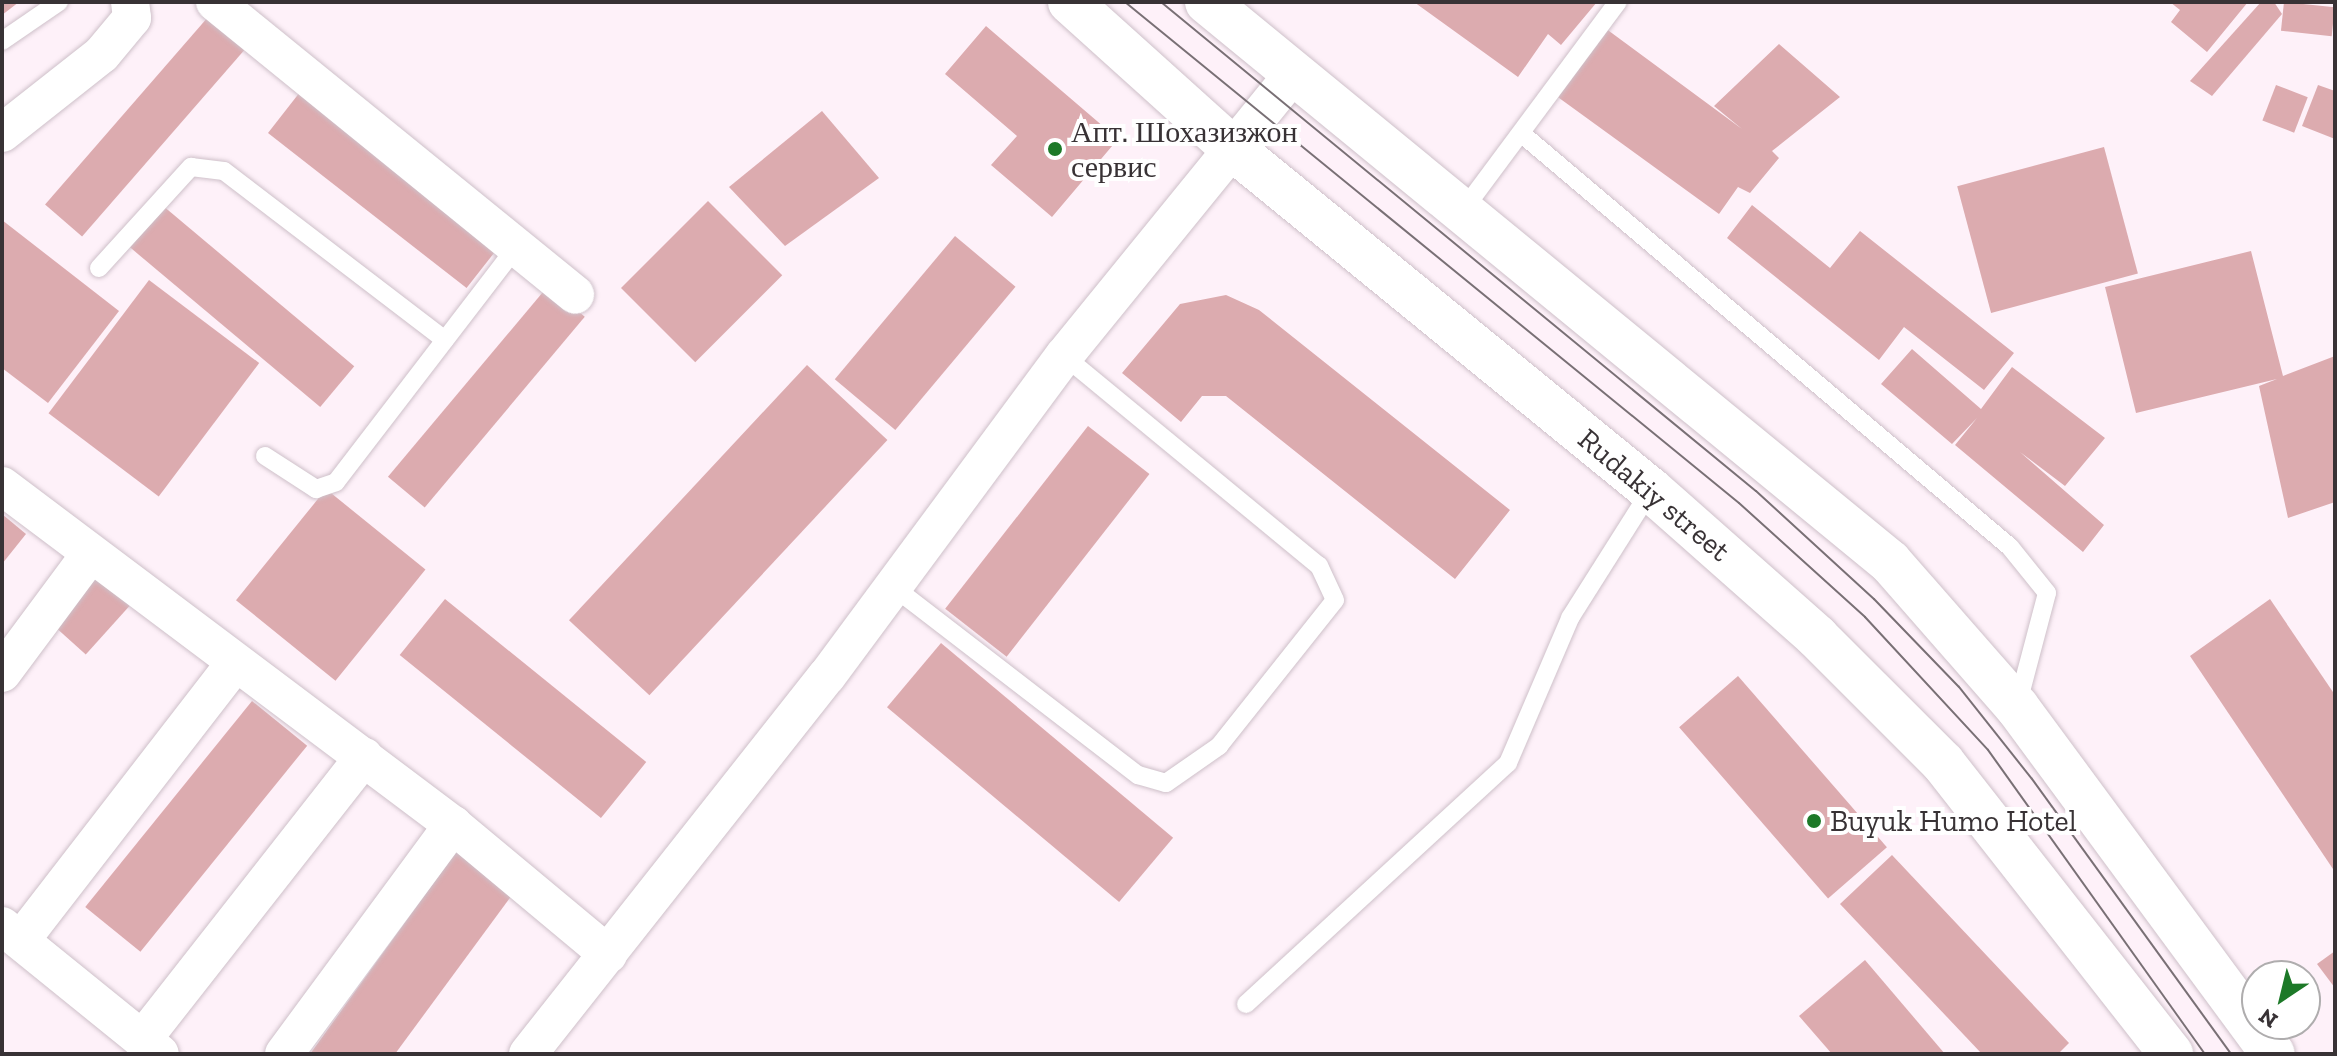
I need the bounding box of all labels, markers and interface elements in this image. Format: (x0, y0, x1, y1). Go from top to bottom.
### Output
place label: Апт. Шохазизжон сервис (1071, 114, 1298, 184)
marker: Апт. Шохазизжон сервис (1046, 140, 1064, 158)
street label: Rudakiy street (1570, 421, 1738, 569)
place label: Buyuk Humo Hotel (1830, 803, 2077, 839)
marker: Buyuk Humo Hotel (1805, 812, 1823, 830)
north arrow (2241, 960, 2321, 1040)
text: N (2254, 1003, 2283, 1034)

